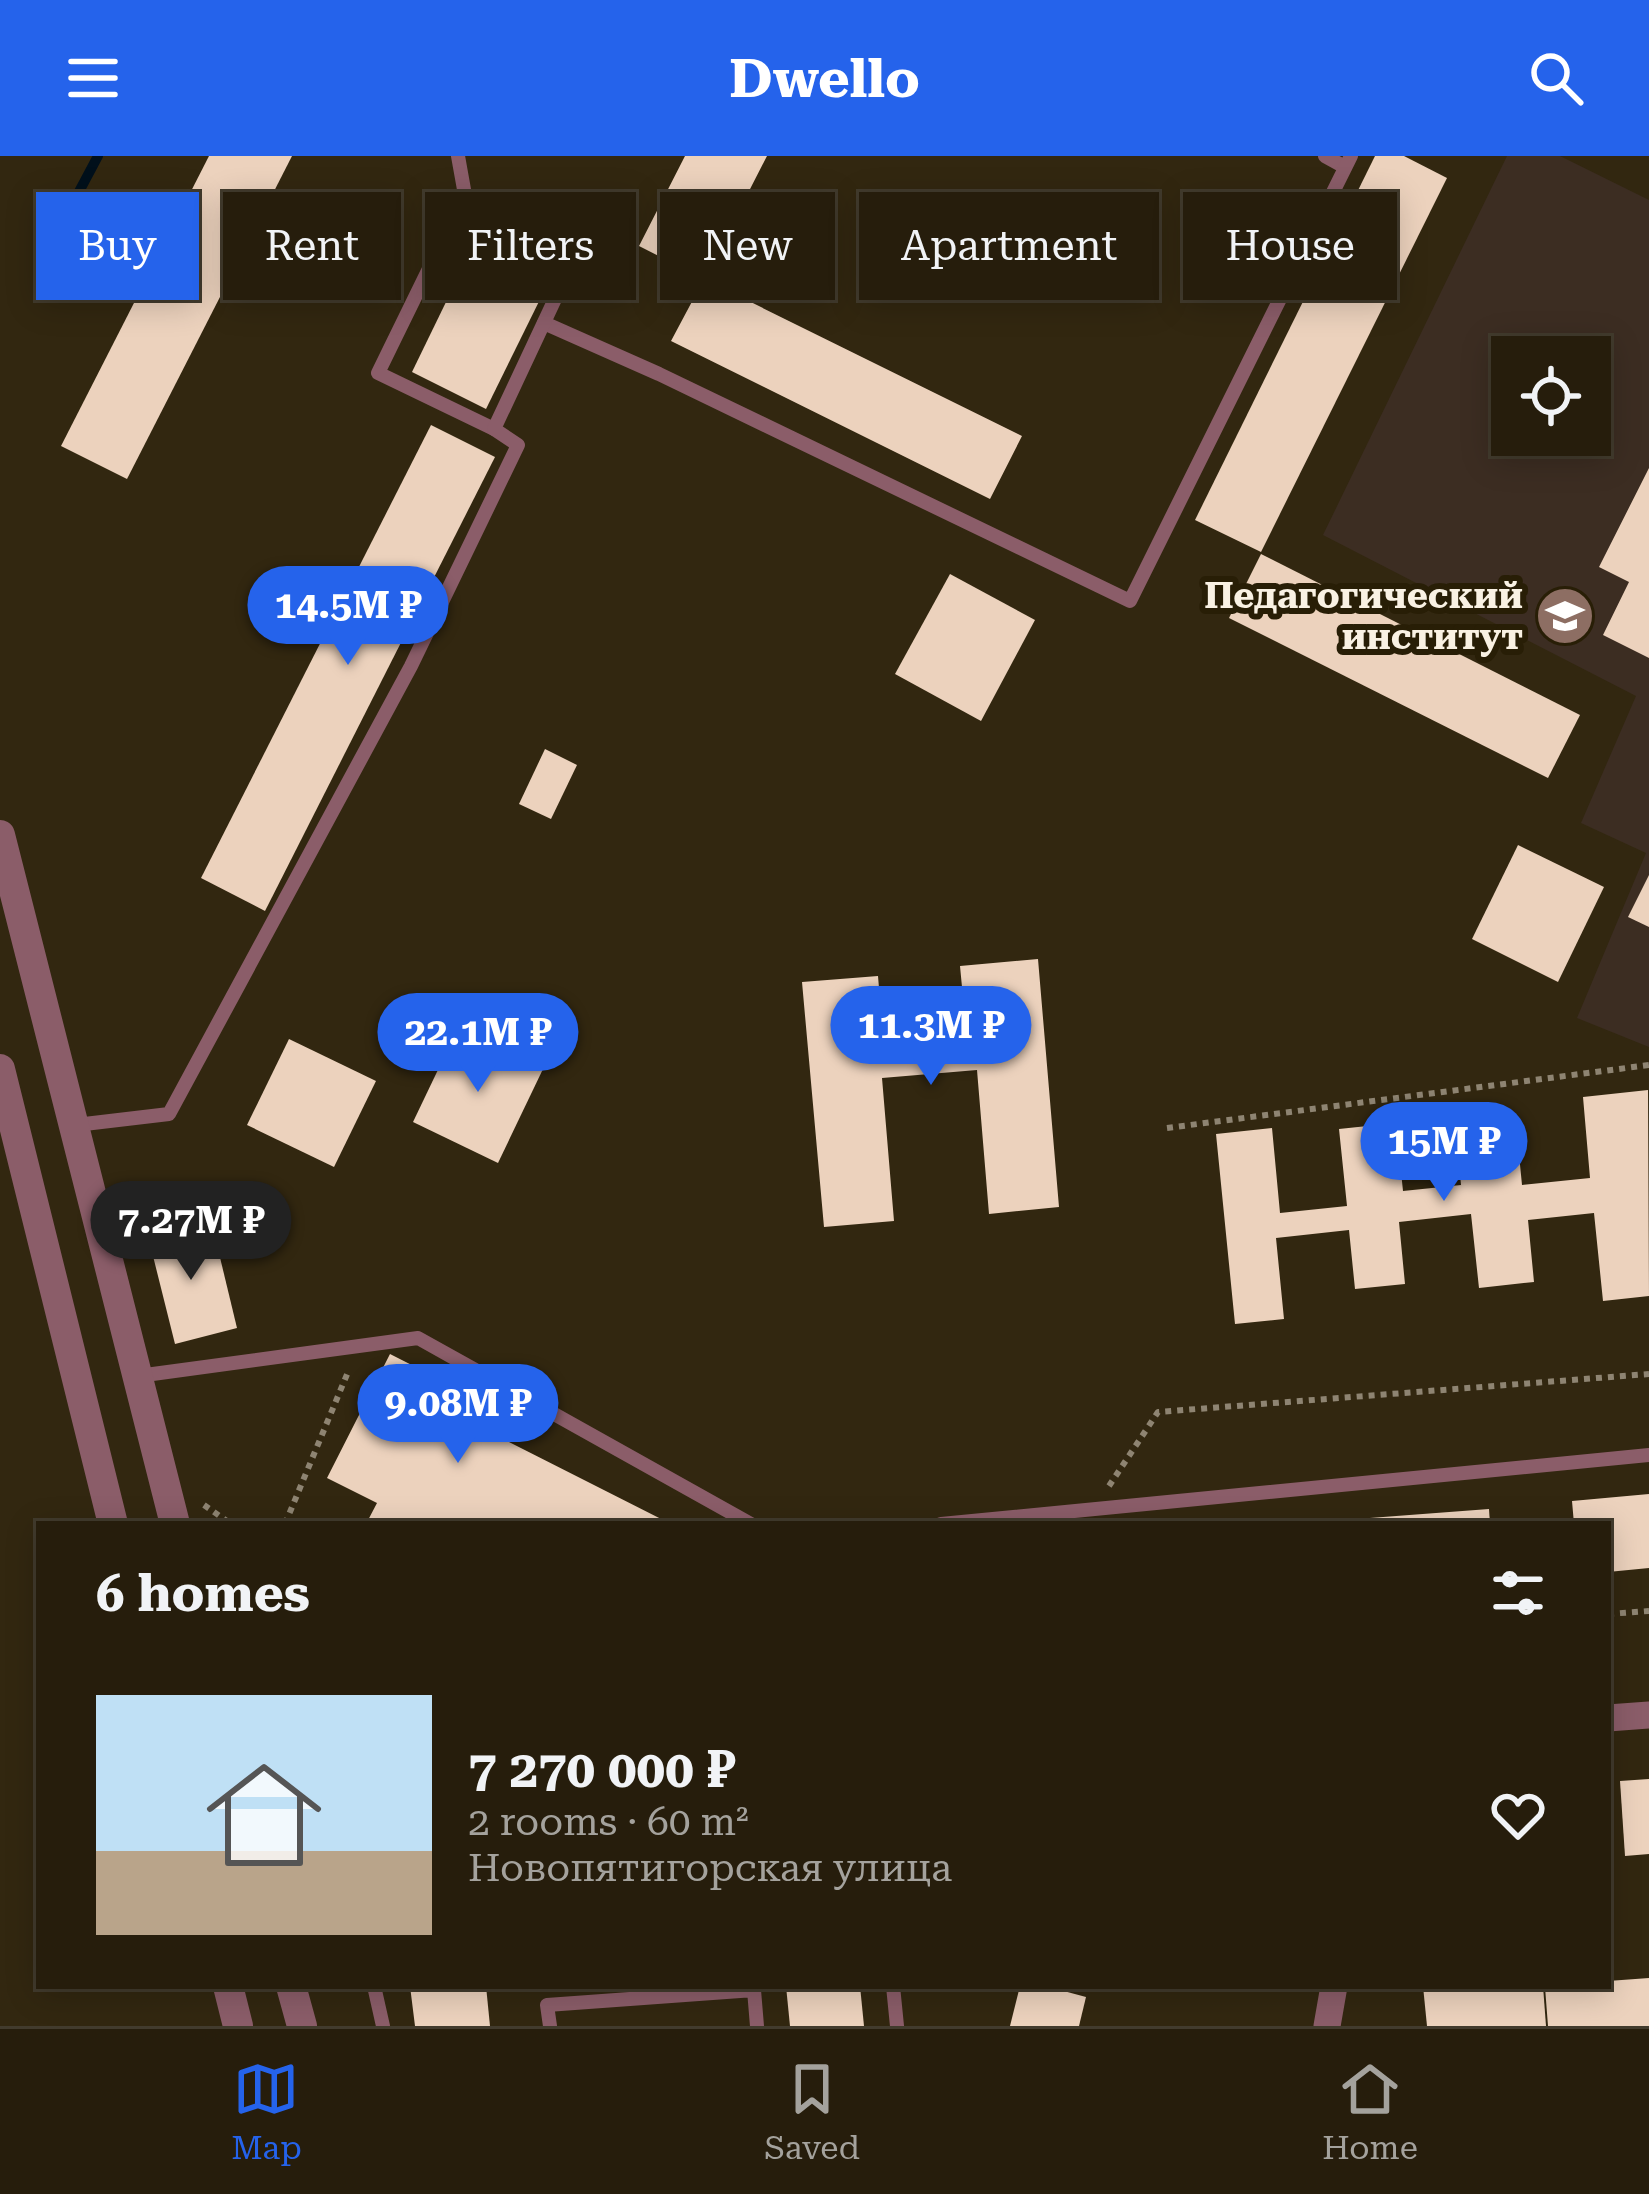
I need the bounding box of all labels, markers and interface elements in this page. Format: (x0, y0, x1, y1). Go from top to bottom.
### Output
icon: menu (60, 45, 126, 111)
icon: search (1523, 45, 1589, 111)
text: Dwello (729, 47, 920, 110)
chip: Buy (36, 192, 199, 300)
chip: Rent (223, 192, 401, 300)
chip: Filters (425, 192, 636, 300)
chip: New (660, 192, 835, 300)
chip: Apartment (859, 192, 1159, 300)
chip: House (1183, 192, 1397, 300)
map controls (1491, 336, 1611, 456)
button: locate (1491, 336, 1611, 456)
pin: 14.5M ₽ (237, 566, 459, 668)
place label: Педагогический институт (1204, 575, 1523, 658)
text: 14.5M ₽ (274, 582, 422, 628)
school or university icon: Педагогический институт (1534, 585, 1596, 647)
pin: 11.3M ₽ (820, 986, 1042, 1088)
pin: 22.1M ₽ (367, 993, 589, 1095)
text: 11.3M ₽ (857, 1002, 1005, 1048)
text: 22.1M ₽ (404, 1009, 552, 1055)
pin: 15M ₽ (1360, 1102, 1528, 1204)
text: 15M ₽ (1387, 1118, 1501, 1164)
pin: 7.27M ₽ (80, 1181, 302, 1283)
text: 7.27M ₽ (117, 1197, 265, 1243)
pin: 9.08M ₽ (347, 1364, 569, 1466)
text: 9.08M ₽ (384, 1380, 532, 1426)
icon: filters (1485, 1560, 1551, 1626)
text: 6 homes (96, 1564, 310, 1623)
text: 7 270 000 ₽ (468, 1740, 735, 1799)
icon: home (192, 1743, 336, 1887)
icon: heart (1485, 1782, 1551, 1848)
text: 2 rooms · 60 m² (468, 1799, 749, 1845)
text: Новопятигорская улица (468, 1845, 952, 1891)
tab: Map (231, 2056, 302, 2167)
tab: Saved (764, 2056, 860, 2167)
tab: Home (1322, 2056, 1418, 2167)

